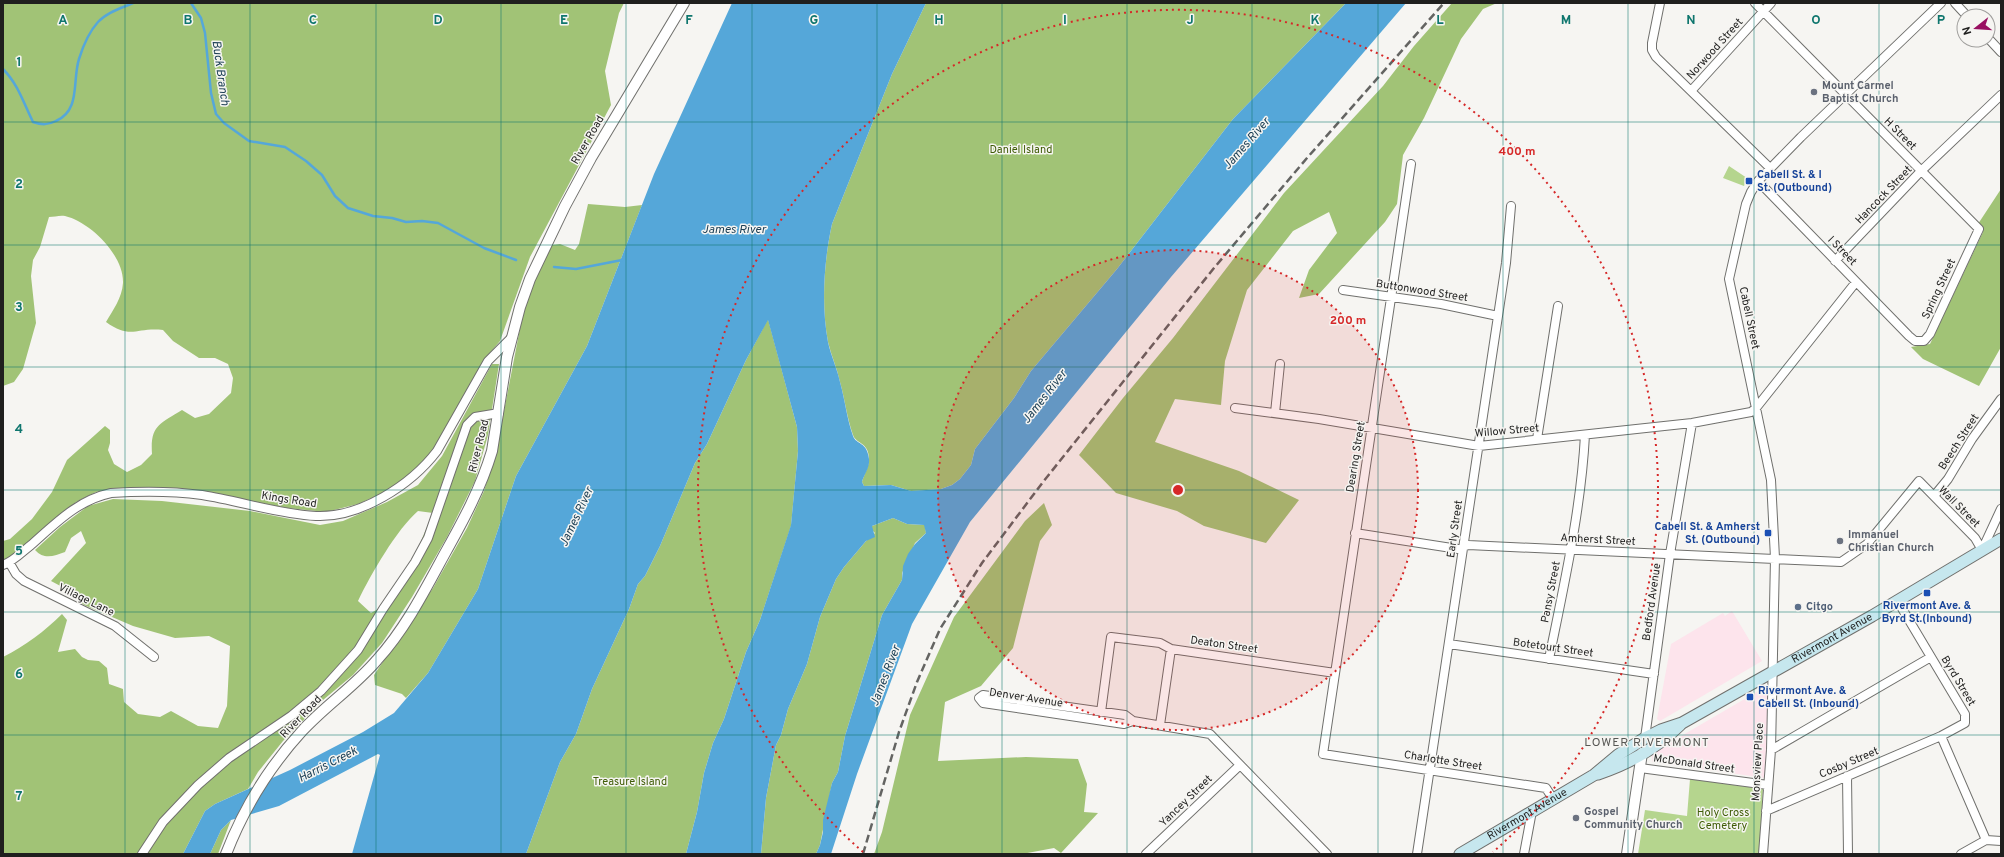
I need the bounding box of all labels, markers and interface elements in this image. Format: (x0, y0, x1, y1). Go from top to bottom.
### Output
north arrow (1956, 8, 1996, 48)
text: A (58, 13, 68, 29)
text: B (184, 13, 193, 29)
text: C (309, 13, 317, 29)
text: D (433, 13, 443, 29)
text: E (560, 13, 568, 29)
text: F (685, 13, 693, 29)
text: G (810, 13, 819, 29)
text: H (934, 13, 944, 29)
text: I (1063, 13, 1067, 29)
text: J (1186, 13, 1194, 29)
text: K (1310, 13, 1320, 29)
text: L (1436, 13, 1444, 29)
text: M (1561, 13, 1571, 29)
text: O (1811, 13, 1821, 29)
text: P (1937, 13, 1946, 29)
street label: Norwood Street (1684, 16, 1746, 82)
text: N (1960, 25, 1975, 36)
water label: Buck Branch (208, 39, 233, 107)
text: 1 (16, 55, 22, 71)
place label: Mount Carmel Baptist Church (1822, 79, 1898, 106)
marker: Mount Carmel Baptist Church (1809, 87, 1819, 97)
street label: River Road (568, 113, 608, 167)
water label: James River (1220, 114, 1275, 173)
street label: H Street (1881, 115, 1919, 153)
park label: Daniel Island (989, 143, 1053, 157)
text: 400 m (1498, 144, 1536, 160)
street label: Hancock Street (1853, 163, 1915, 227)
place label: Cabell St. & I St. (Outbound) (1757, 168, 1832, 195)
marker: Cabell St. & I St. (Outbound) (1744, 176, 1754, 186)
text: 2 (15, 177, 23, 193)
water label: James River (702, 222, 767, 238)
street label: I Street (1824, 233, 1860, 269)
street label: Spring Street (1919, 257, 1959, 321)
street label: Buttonwood Street (1375, 277, 1469, 305)
street label: Cabell Street (1736, 285, 1762, 351)
text: 3 (15, 300, 23, 316)
text: 200 m (1330, 313, 1366, 329)
water label: James River (1019, 366, 1072, 427)
street label: Beech Street (1936, 411, 1982, 473)
street label: River Road (466, 418, 492, 474)
street label: Dearing Street (1343, 421, 1369, 493)
street label: Willow Street (1474, 421, 1540, 441)
text: 4 (15, 422, 23, 438)
water label: James River (556, 483, 598, 549)
centre of rings (1171, 483, 1185, 497)
street label: Wall Street (1935, 483, 1983, 531)
street label: Kings Road (260, 489, 318, 511)
street label: Early Street (1444, 499, 1466, 559)
place label: Cabell St. & Amherst St. (Outbound) (1655, 520, 1760, 547)
marker: Cabell St. & Amherst St. (Outbound) (1763, 528, 1773, 538)
place label: Immanuel Christian Church (1848, 528, 1934, 555)
street label: Amherst Street (1560, 531, 1636, 549)
marker: Immanuel Christian Church (1835, 536, 1845, 546)
text: 5 (15, 544, 23, 560)
street label: Pansy Street (1538, 560, 1564, 624)
street label: Bedford Avenue (1640, 562, 1664, 642)
street label: Village Lane (56, 580, 116, 620)
marker: Rivermont Ave. & Byrd St.(Inbound) (1922, 588, 1932, 598)
place label: Rivermont Ave. & Byrd St.(Inbound) (1882, 599, 1972, 626)
place label: Citgo (1806, 600, 1833, 614)
marker: Citgo (1793, 602, 1803, 612)
street label: Rivermont Avenue (1789, 610, 1875, 667)
street label: Deaton Street (1189, 633, 1259, 657)
street label: Botetourt Street (1512, 635, 1594, 661)
water label: James River (867, 642, 905, 709)
street label: Byrd Street (1938, 653, 1978, 709)
text: 6 (15, 667, 23, 683)
place label: Rivermont Ave. & Cabell St. (Inbound) (1758, 684, 1859, 711)
street label: Denver Avenue (988, 685, 1064, 711)
marker: Rivermont Ave. & Cabell St. (Inbound) (1745, 692, 1755, 702)
street label: River Road (277, 693, 325, 741)
street label: Monsview Place (1749, 723, 1767, 801)
district label: LOWER RIVERMONT (1584, 735, 1710, 751)
water label: Harris Creek (296, 743, 361, 787)
street label: Cosby Street (1817, 744, 1881, 782)
street label: Charlotte Street (1403, 748, 1483, 774)
street label: McDonald Street (1653, 751, 1735, 777)
street label: Yancey Street (1156, 772, 1216, 830)
park label: Treasure Island (593, 775, 667, 789)
street label: Rivermont Avenue (1485, 785, 1570, 843)
text: 7 (16, 789, 23, 805)
place label: Gospel Community Church (1584, 805, 1683, 832)
park label: Holy Cross Cemetery (1697, 806, 1749, 833)
marker: Gospel Community Church (1571, 813, 1581, 823)

